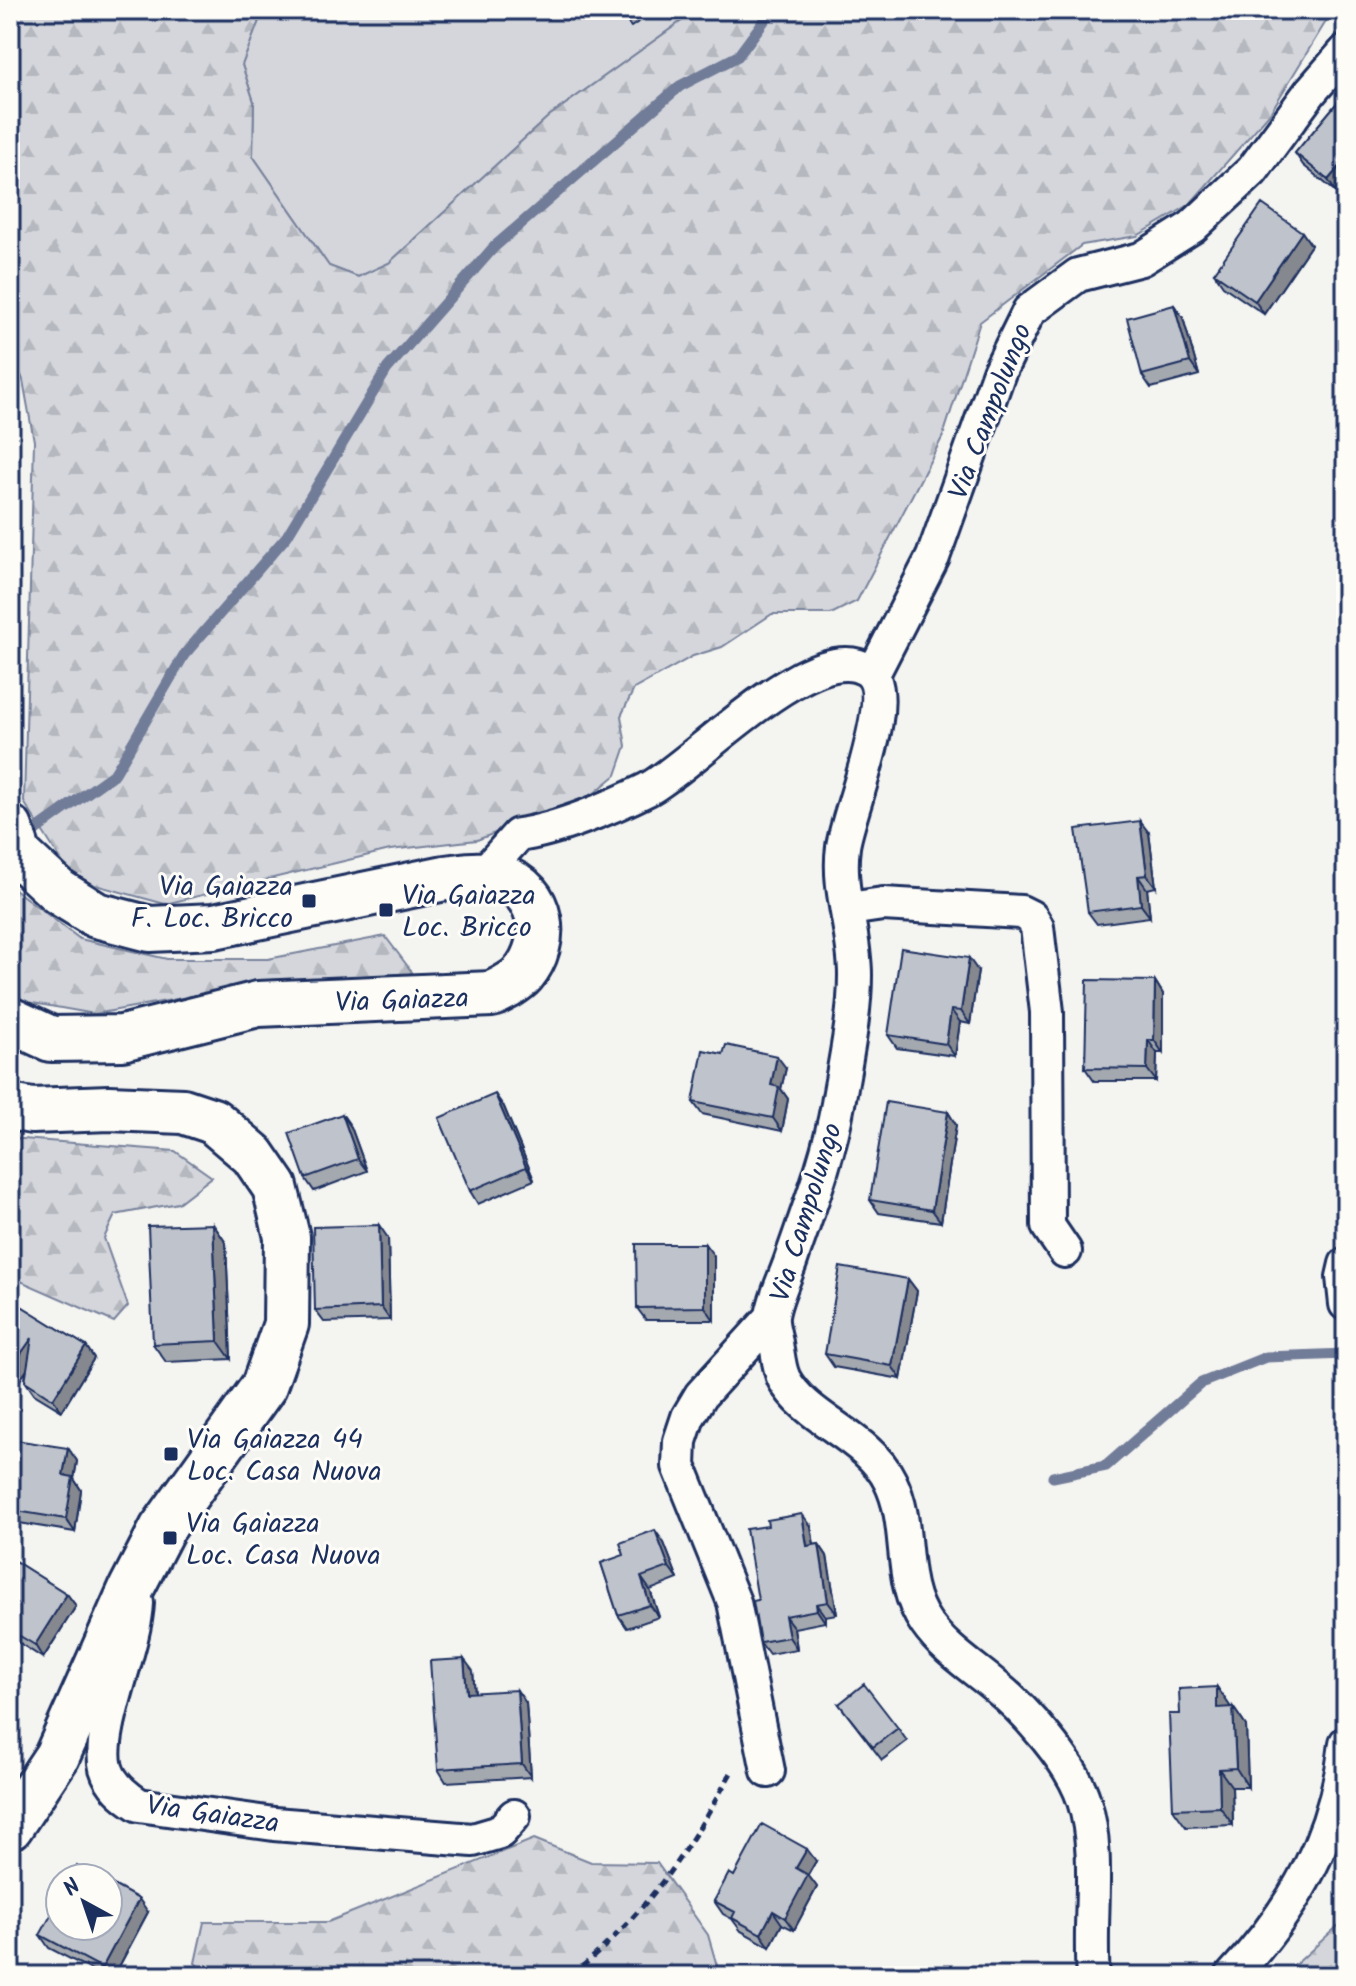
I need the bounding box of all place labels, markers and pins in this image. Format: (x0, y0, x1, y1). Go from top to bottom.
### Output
place label: Via Gaiazza F. Loc. Bricco (131, 865, 293, 942)
place label: Via Gaiazza Loc. Bricco (402, 874, 536, 951)
marker: Via Gaiazza F. Loc. Bricco (300, 892, 318, 910)
marker: Via Gaiazza Loc. Bricco (377, 901, 395, 919)
place label: Via Gaiazza 44 Loc. Casa Nuova (187, 1418, 382, 1495)
marker: Via Gaiazza 44 Loc. Casa Nuova (162, 1445, 180, 1463)
place label: Via Gaiazza Loc. Casa Nuova (186, 1502, 381, 1579)
marker: Via Gaiazza Loc. Casa Nuova (161, 1529, 179, 1547)

